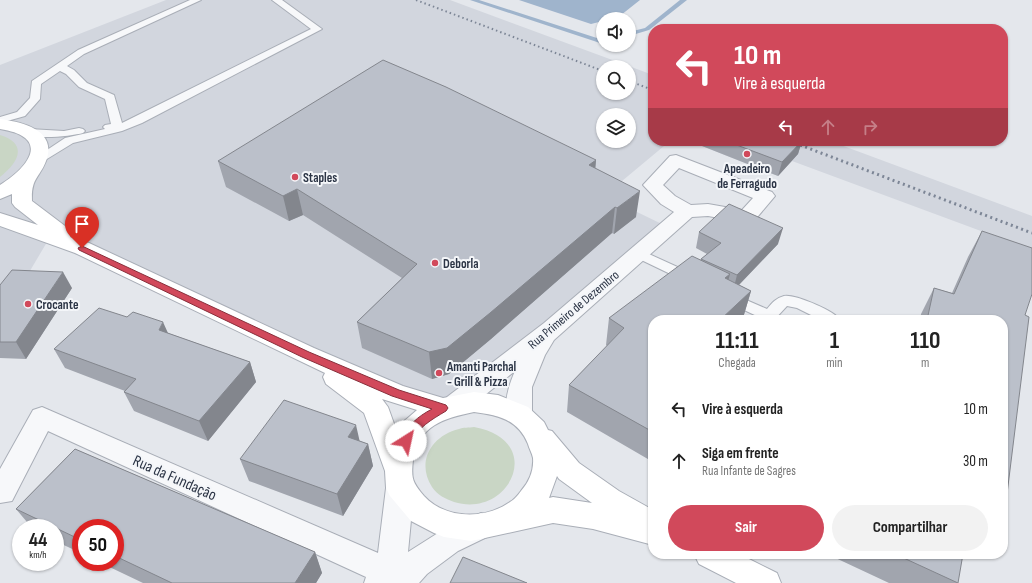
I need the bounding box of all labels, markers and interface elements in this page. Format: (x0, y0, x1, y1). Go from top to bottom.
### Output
map controls (596, 12, 636, 148)
button: sound (596, 12, 636, 52)
text: 10 m (734, 39, 781, 72)
icon: left (668, 40, 720, 92)
button: search (596, 60, 636, 100)
text: Vire à esquerda (734, 73, 825, 94)
button: layers (596, 108, 636, 148)
icon: left (775, 116, 797, 138)
icon: ahead (817, 116, 839, 138)
icon: right (859, 116, 881, 138)
marker: Apeadeiro de Ferragudo (742, 149, 752, 159)
place label: Apeadeiro de Ferragudo (717, 161, 777, 192)
place label: Staples (303, 170, 337, 186)
marker: Staples (290, 172, 300, 182)
pin (65, 207, 99, 248)
icon: arrive (71, 213, 93, 235)
place label: Deborla (443, 256, 479, 272)
marker: Deborla (430, 258, 440, 268)
street label: Rua Primeiro de Dezembro (525, 267, 622, 352)
place label: Crocante (36, 297, 79, 313)
marker: Crocante (23, 299, 33, 309)
text: 11:11 (716, 326, 759, 355)
text: 1 (830, 326, 839, 355)
text: 110 (910, 326, 940, 355)
text: Chegada (718, 355, 756, 371)
text: min (826, 355, 843, 371)
text: m (921, 355, 929, 371)
place label: Amanti Parchal - Grill & Pizza (446, 359, 517, 390)
marker: Amanti Parchal - Grill & Pizza (434, 368, 444, 378)
icon: left (668, 398, 690, 420)
text: Vire à esquerda (702, 400, 783, 419)
text: 10 m (964, 400, 988, 419)
position arrow (385, 420, 427, 462)
text: Siga em frente (702, 444, 779, 463)
icon: ahead (668, 450, 690, 472)
street label: Rua da Fundação (130, 451, 219, 505)
text: 30 m (963, 452, 988, 471)
text: Rua Infante de Sagres (702, 463, 796, 479)
button: Sair (668, 505, 824, 551)
button: Compartilhar (832, 505, 988, 551)
speed limit sign: 50 (72, 519, 124, 571)
text: 44 (29, 528, 47, 552)
text: km/h (29, 549, 47, 561)

